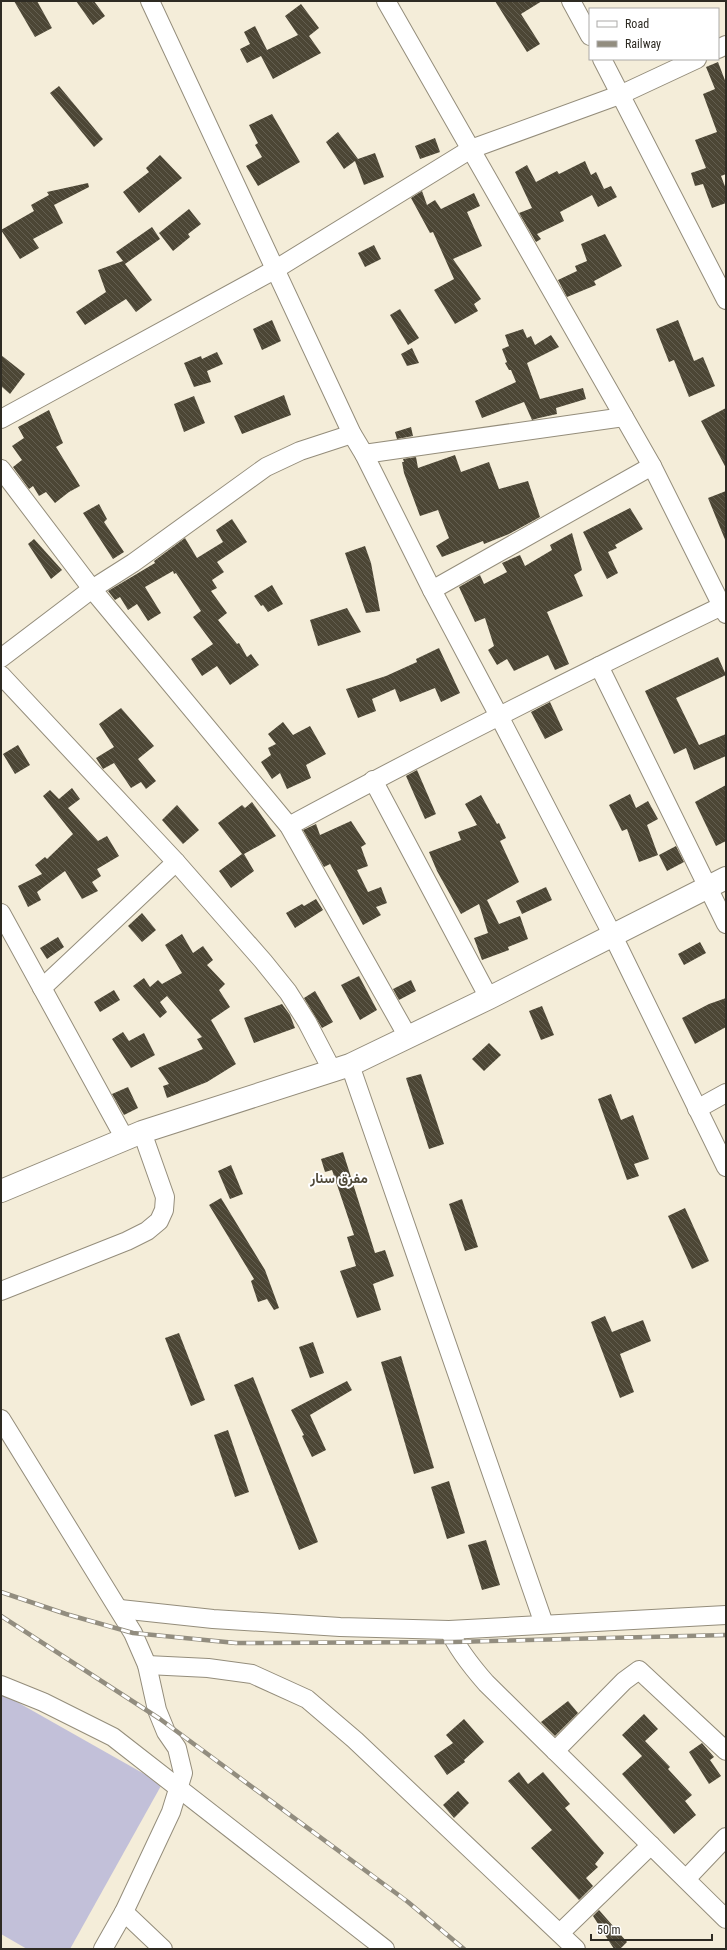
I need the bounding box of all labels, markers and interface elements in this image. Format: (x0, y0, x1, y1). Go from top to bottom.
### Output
legend (589, 8, 719, 60)
text: Road (625, 17, 649, 31)
text: Railway (625, 37, 661, 51)
district label: مفرق سنار (309, 1170, 368, 1187)
scale bar (591, 1916, 712, 1942)
text: 50 m (597, 1923, 621, 1937)

